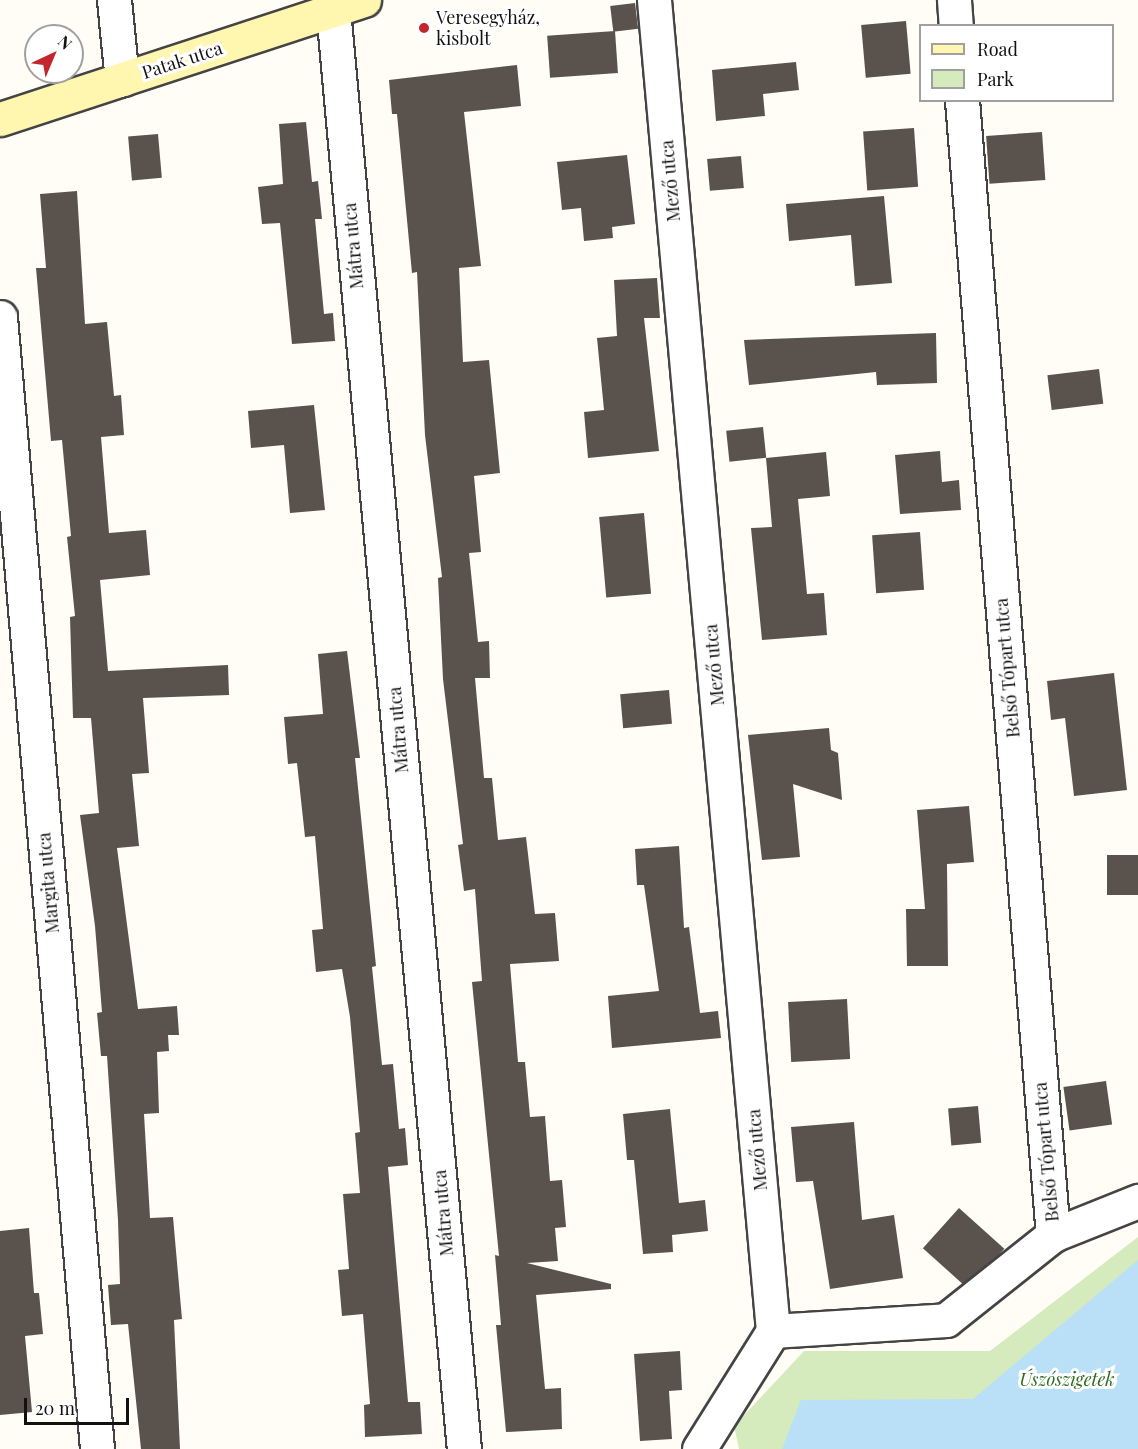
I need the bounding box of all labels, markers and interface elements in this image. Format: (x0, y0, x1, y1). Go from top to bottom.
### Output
place label: Veresegyház, kisbolt (436, 7, 540, 50)
marker: Veresegyház, kisbolt (417, 21, 431, 35)
north arrow (24, 24, 84, 84)
legend (919, 24, 1114, 102)
text: N (54, 31, 77, 54)
street label: Patak utca (139, 37, 225, 83)
text: Road (977, 37, 1018, 61)
text: Park (977, 67, 1014, 91)
street label: Mező utca (656, 139, 684, 223)
street label: Mátra utca (338, 202, 368, 290)
street label: Belső Tópart utca (990, 597, 1024, 739)
street label: Mező utca (700, 623, 728, 707)
street label: Mátra utca (383, 686, 413, 774)
street label: Margita utca (33, 831, 63, 935)
street label: Belső Tópart utca (1029, 1081, 1063, 1223)
street label: Mező utca (743, 1108, 771, 1192)
street label: Mátra utca (428, 1169, 458, 1257)
park label: Úszószigetek (1020, 1368, 1114, 1390)
scale bar (27, 1386, 132, 1424)
text: 20 m (35, 1396, 75, 1420)

